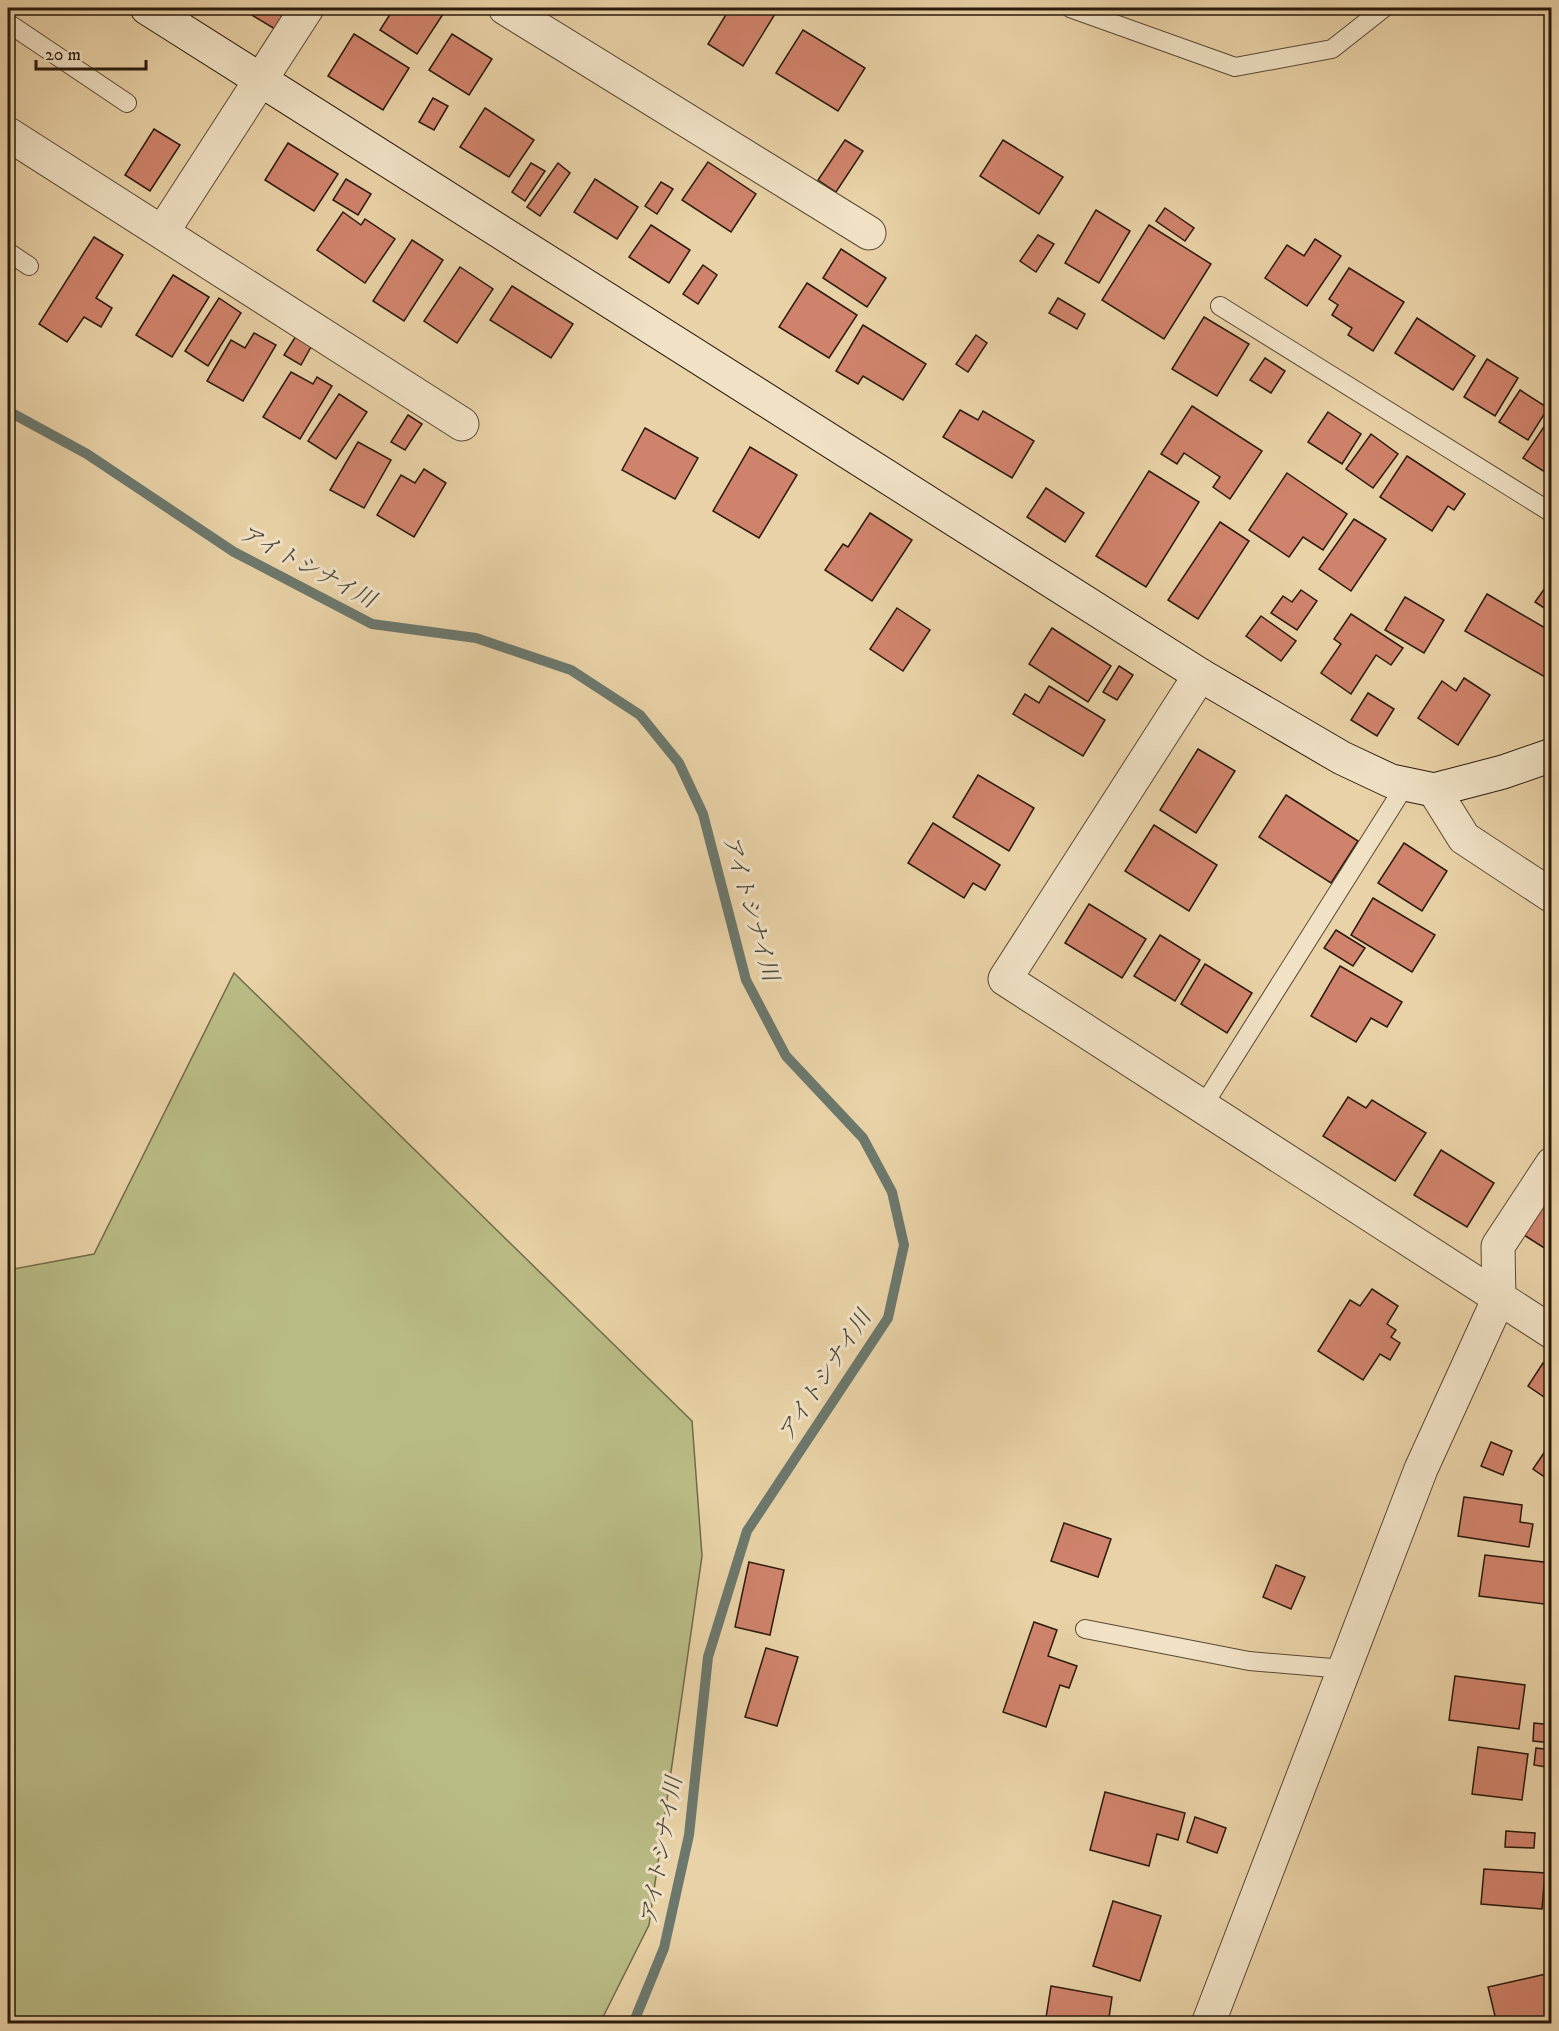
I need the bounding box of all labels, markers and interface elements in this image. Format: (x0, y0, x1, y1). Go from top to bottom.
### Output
scale bar (36, 33, 146, 71)
text: 20 m (45, 44, 81, 66)
water label: アイトシナイ川 (234, 520, 382, 615)
water label: アイトシナイ川 (716, 832, 784, 986)
water label: アイトシナイ川 (773, 1304, 878, 1446)
water label: アイトシナイ川 (636, 1773, 689, 1927)

